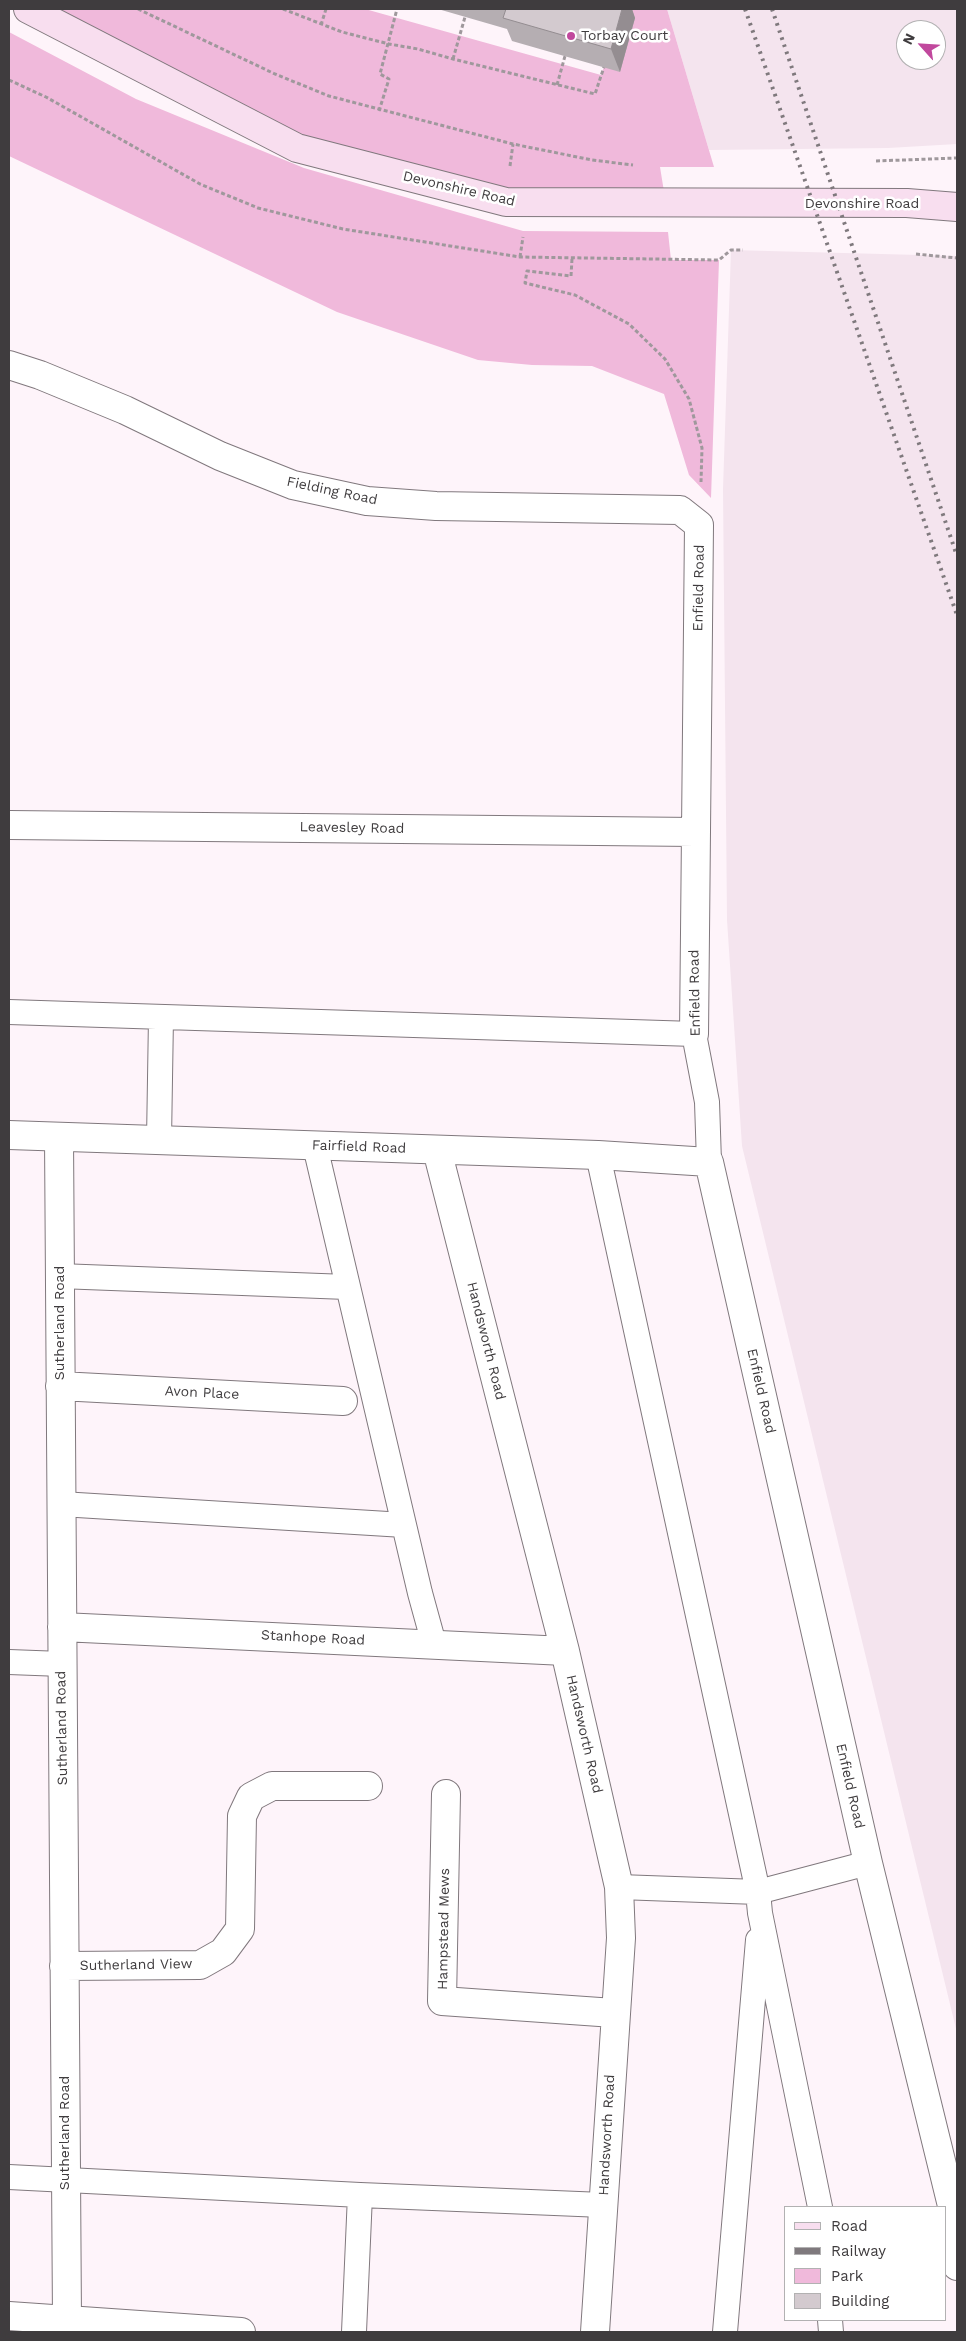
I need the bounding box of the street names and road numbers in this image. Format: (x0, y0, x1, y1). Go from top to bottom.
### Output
street label: Devonshire Road (401, 168, 517, 210)
street label: Devonshire Road (805, 196, 919, 212)
street label: Fielding Road (285, 473, 379, 509)
street label: Enfield Road (690, 544, 708, 632)
street label: Leavesley Road (299, 819, 405, 837)
street label: Enfield Road (686, 949, 704, 1037)
street label: Fairfield Road (311, 1137, 407, 1157)
street label: Sutherland Road (52, 1266, 68, 1380)
street label: Handsworth Road (463, 1280, 509, 1402)
street label: Enfield Road (743, 1347, 779, 1435)
street label: Avon Place (164, 1383, 240, 1403)
street label: Stanhope Road (260, 1627, 366, 1649)
street label: Sutherland Road (53, 1671, 71, 1785)
street label: Handsworth Road (562, 1673, 606, 1795)
street label: Enfield Road (832, 1742, 868, 1830)
street label: Hampstead Mews (435, 1868, 453, 1990)
street label: Sutherland View (80, 1956, 192, 1974)
street label: Handsworth Road (595, 2074, 619, 2196)
street label: Sutherland Road (57, 2076, 73, 2190)

